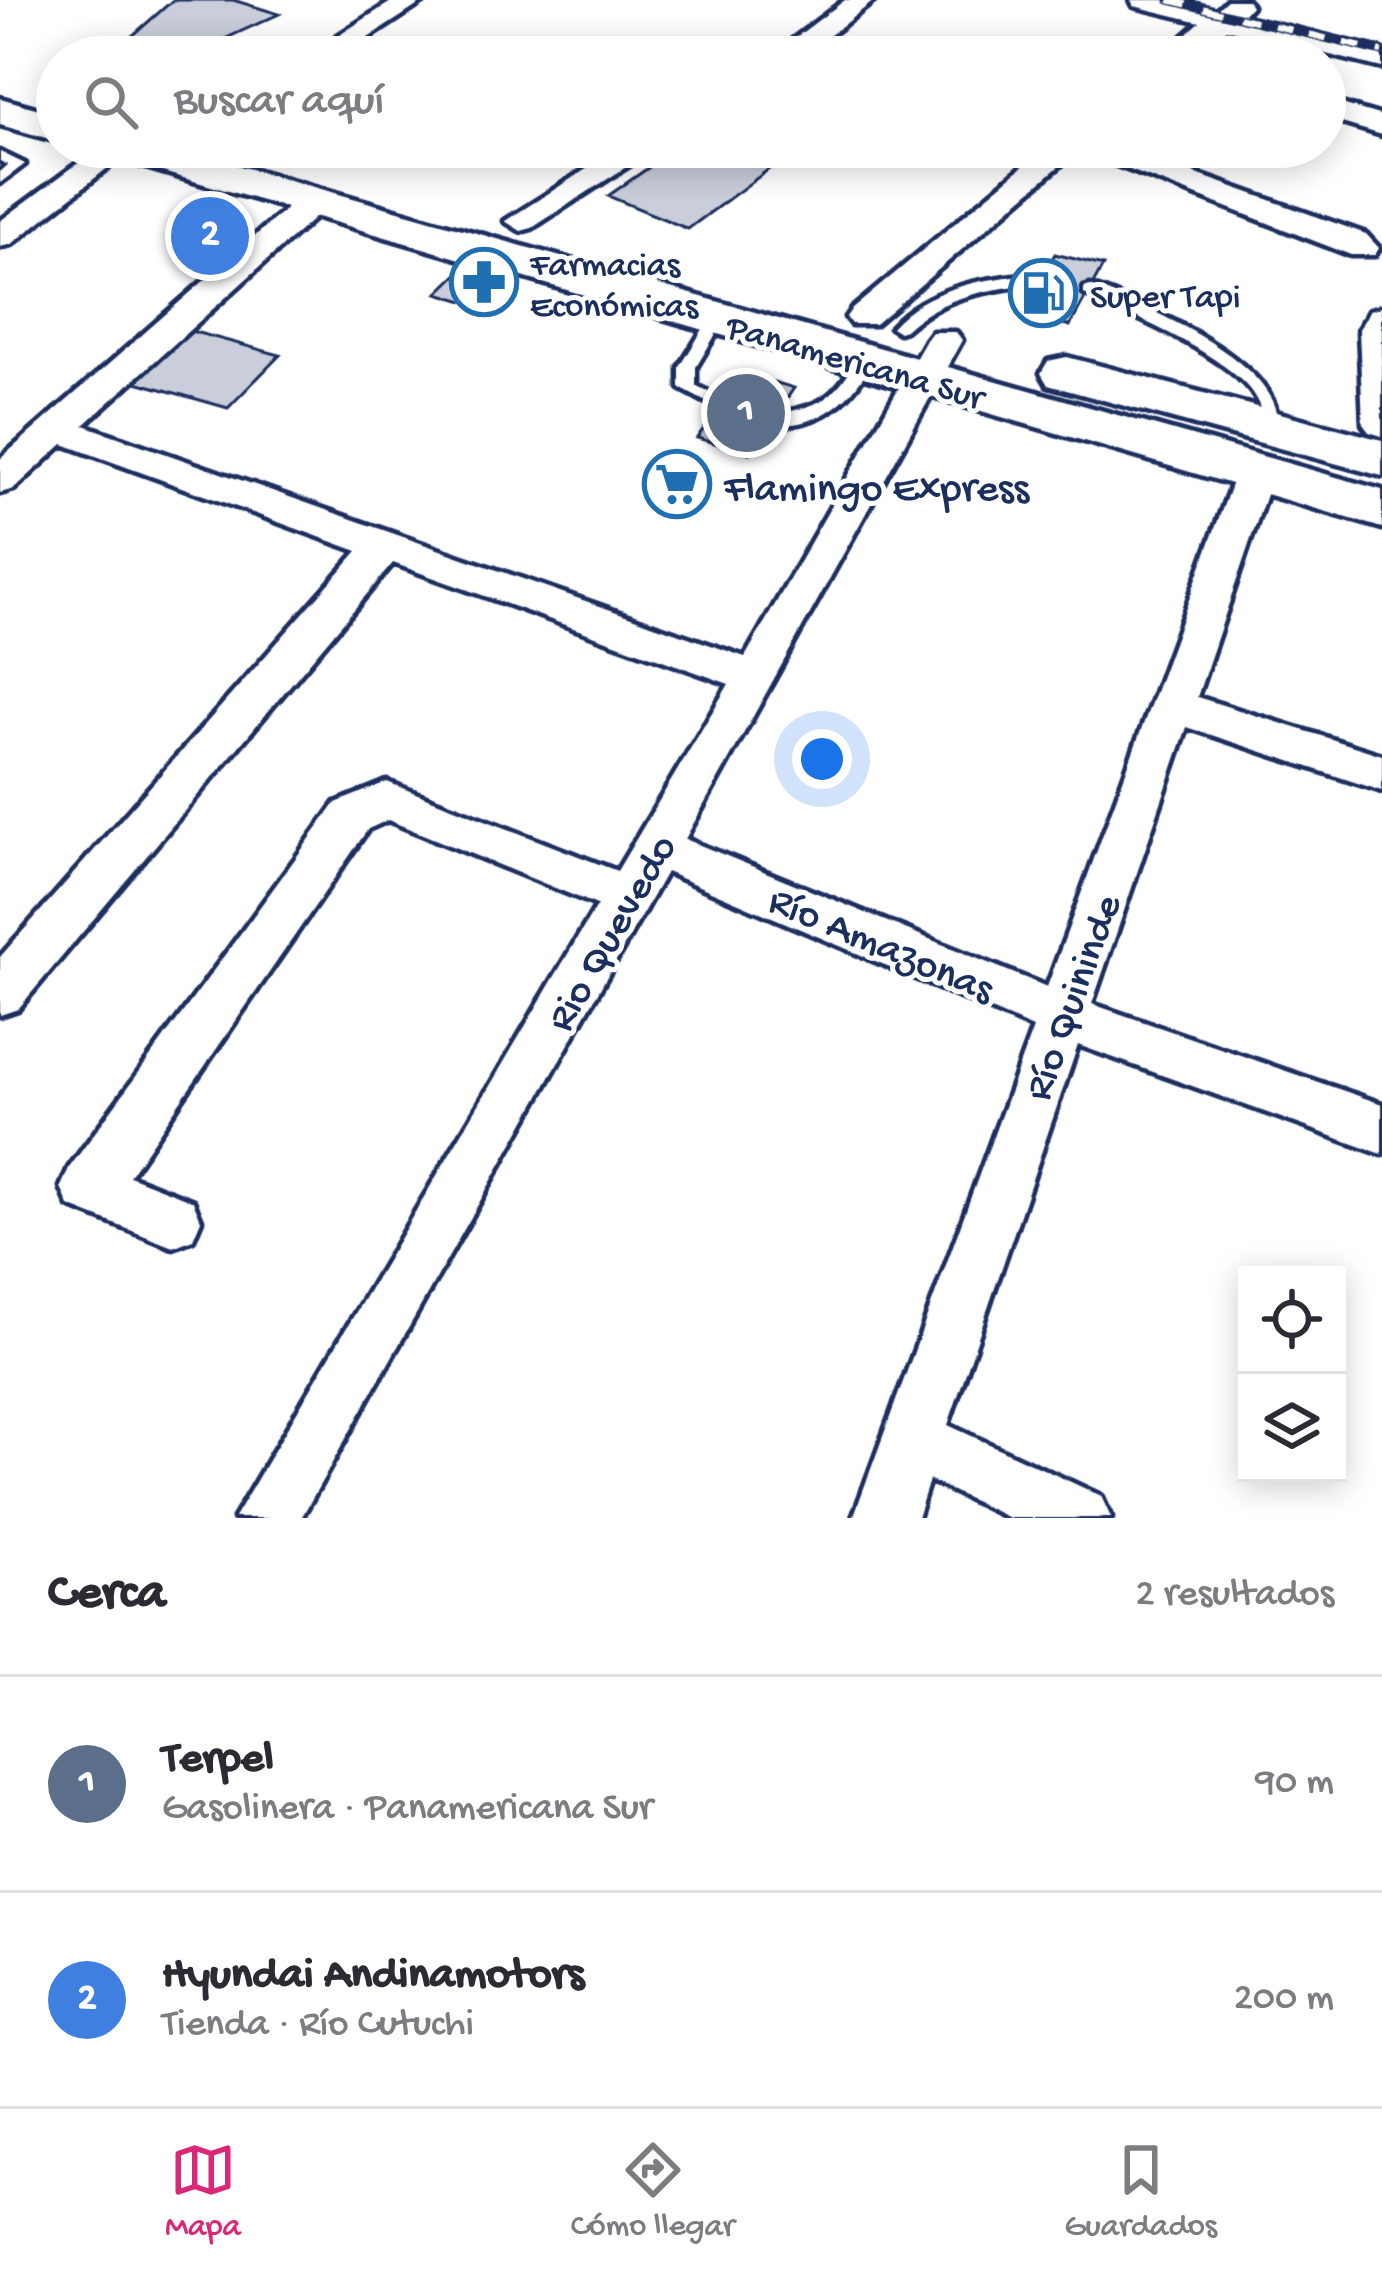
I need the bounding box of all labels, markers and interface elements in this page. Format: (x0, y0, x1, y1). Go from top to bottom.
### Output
search box (36, 36, 1346, 168)
icon: search (78, 69, 144, 135)
text: Buscar aquí (174, 76, 384, 129)
pin: 2 (171, 191, 249, 281)
place label: Farmacias Económicas (529, 246, 700, 330)
pharmacy icon: Farmacias Económicas (449, 247, 519, 317)
fuel station icon: Super Tapi (1008, 258, 1078, 328)
place label: Super Tapi (1090, 278, 1241, 321)
street label: Panamericana Sur (720, 308, 991, 423)
pin: 1 (707, 368, 785, 458)
supermarket icon: Flamingo Express (642, 449, 712, 519)
place label: Flamingo Express (723, 467, 1031, 516)
your location (792, 729, 852, 789)
street label: Rio Quevedo (539, 828, 690, 1042)
street label: Río Amazonas (760, 878, 1001, 1018)
street label: Río Quininde (1016, 888, 1136, 1108)
map controls (1238, 1266, 1346, 1482)
button: locate (1238, 1266, 1346, 1374)
button: layers (1238, 1374, 1346, 1482)
text: Cerca (48, 1566, 166, 1626)
text: 2 resultados (1135, 1573, 1334, 1619)
text: Terpel (162, 1734, 274, 1787)
text: 1 (79, 1761, 95, 1807)
text: 90 m (1255, 1761, 1334, 1807)
text: Gasolinera · Panamericana Sur (162, 1787, 653, 1833)
text: Hyundai Andinamotors (162, 1950, 584, 2003)
text: 2 (77, 1977, 97, 2023)
text: 200 m (1234, 1977, 1334, 2023)
text: Tienda · Río Cutuchi (162, 2003, 474, 2049)
tab: Mapa (165, 2137, 241, 2247)
tab: Cómo llegar (571, 2137, 734, 2247)
tab: Guardados (1064, 2137, 1217, 2247)

